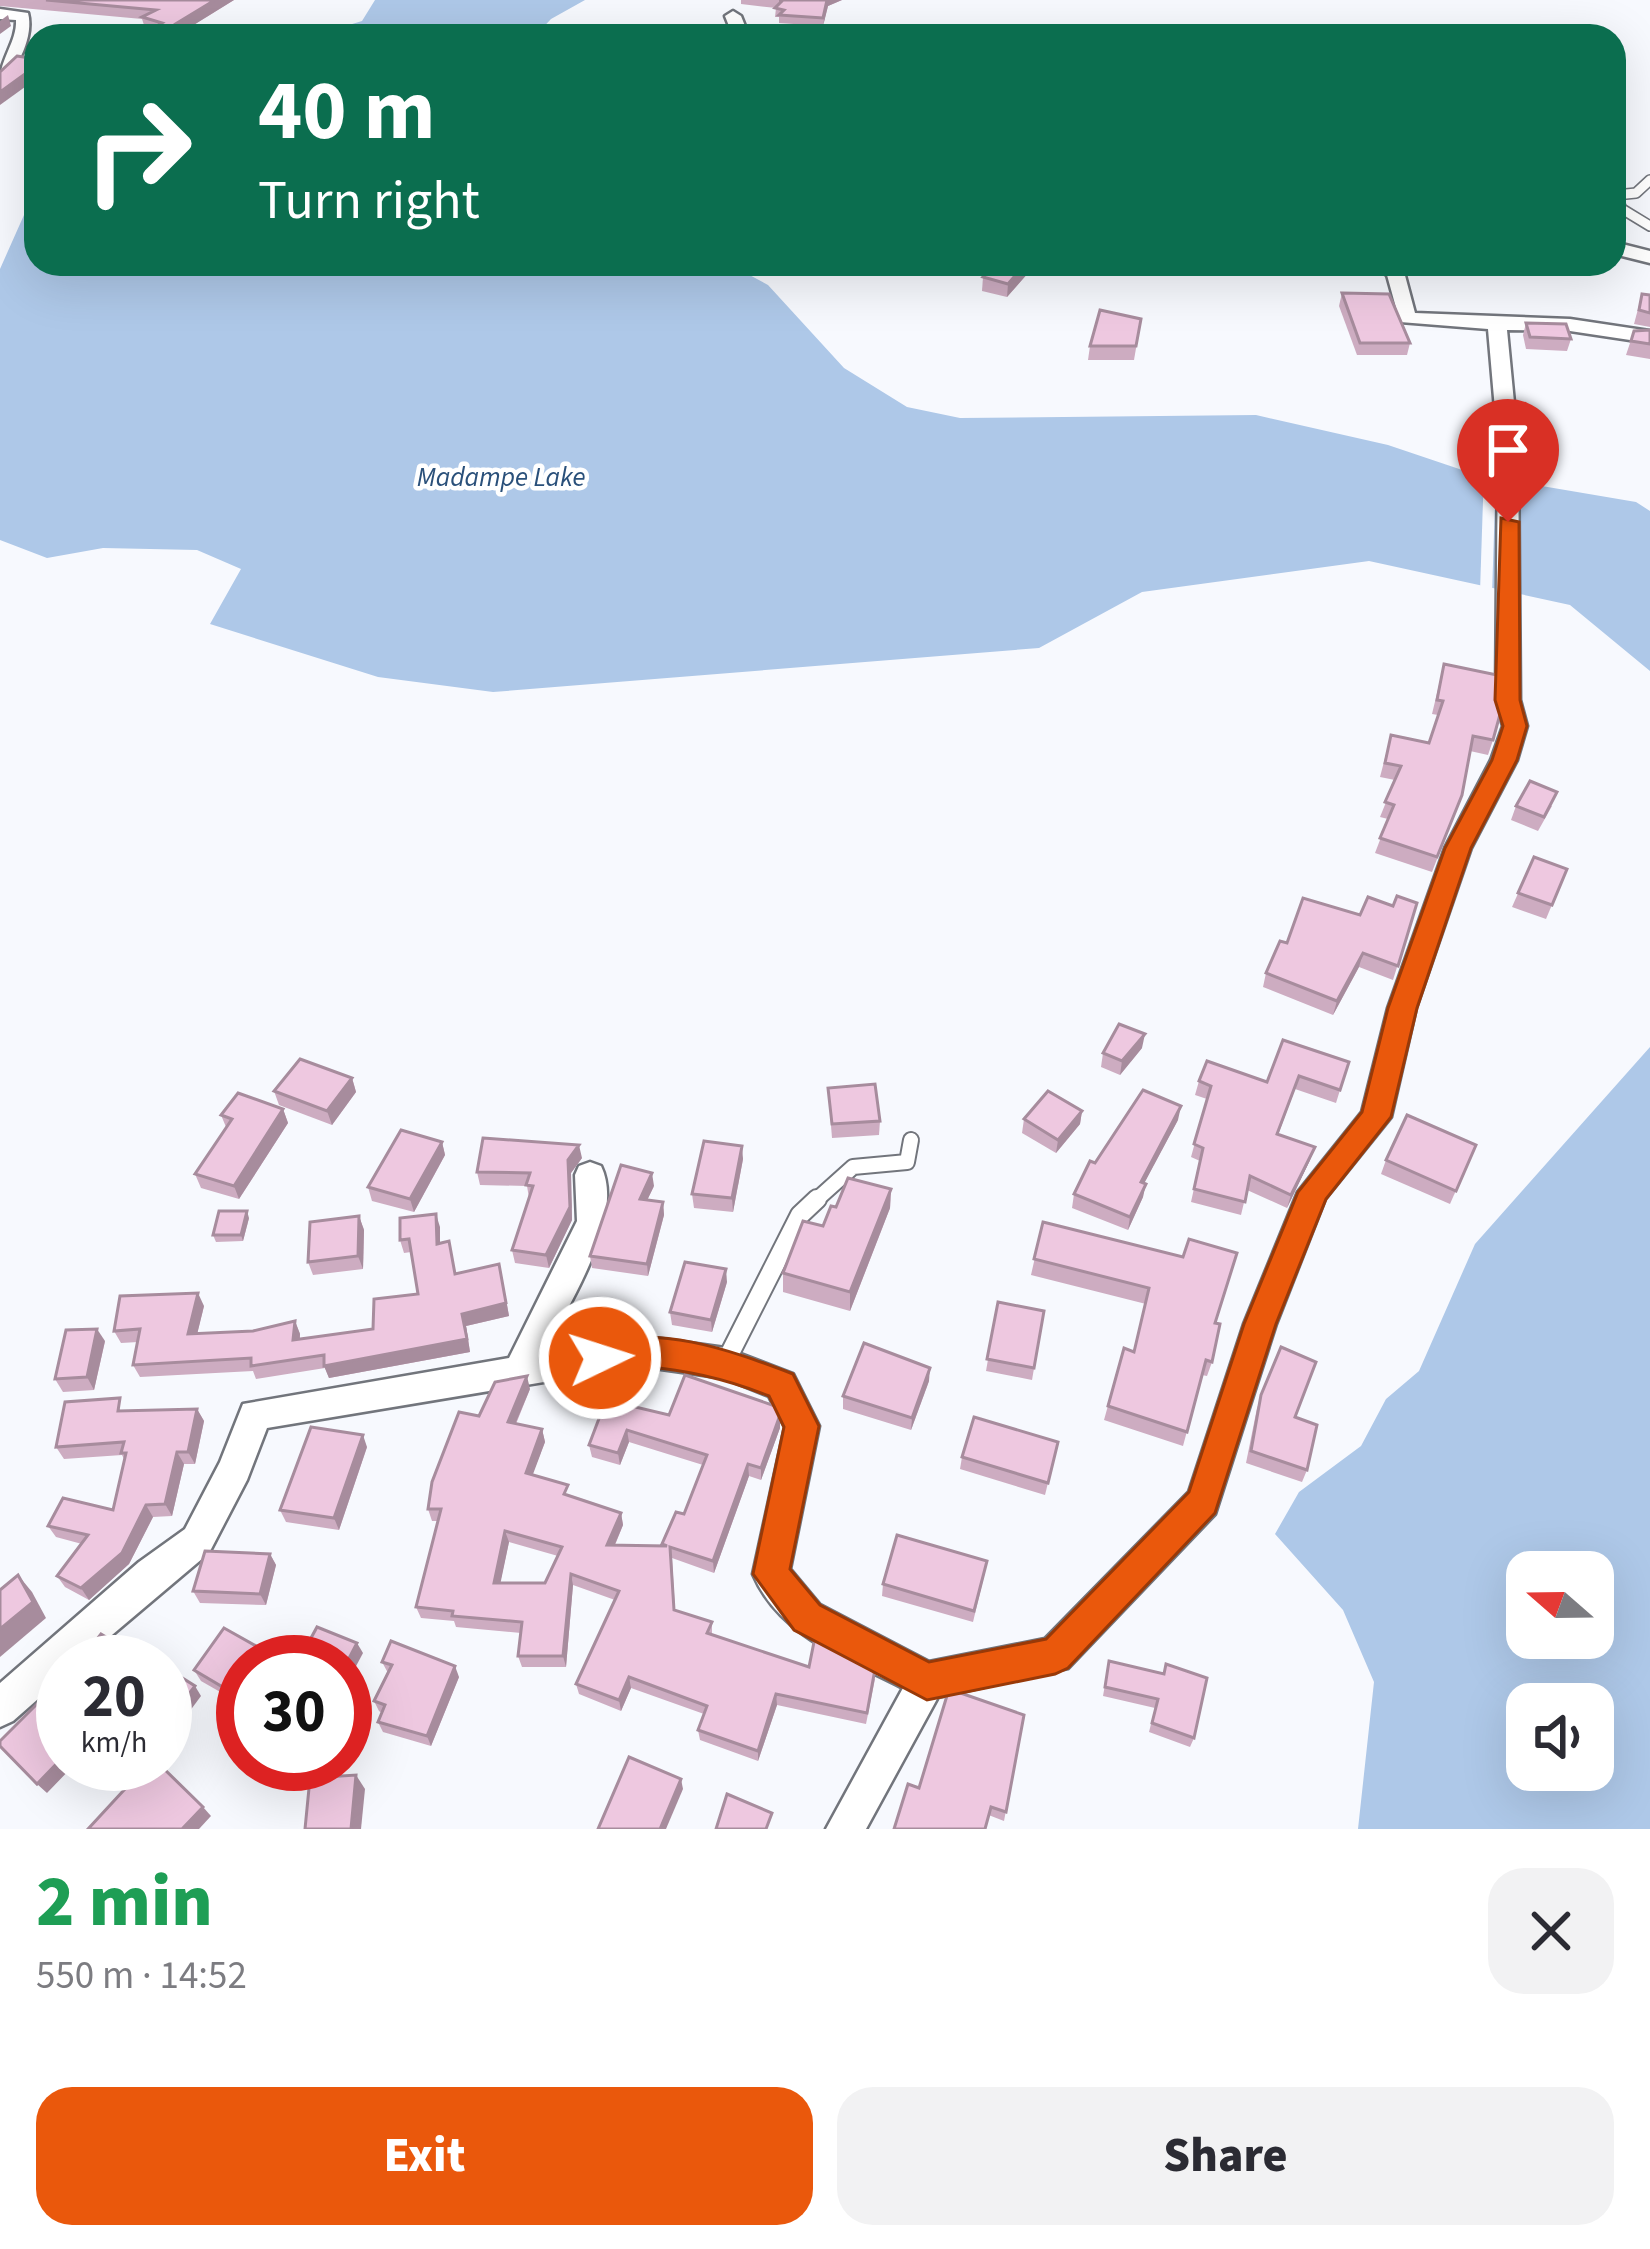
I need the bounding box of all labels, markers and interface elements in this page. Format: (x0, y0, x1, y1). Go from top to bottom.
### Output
text: 40 m (258, 52, 436, 172)
icon: right (60, 72, 216, 228)
text: Turn right (258, 163, 480, 240)
pin (1457, 399, 1559, 522)
icon: arrive (1475, 417, 1541, 483)
water label: Madampe Lake (417, 458, 585, 497)
position arrow (537, 1295, 663, 1421)
north arrow (1506, 1551, 1614, 1659)
map controls (1506, 1551, 1614, 1791)
speed limit sign: 30 (216, 1635, 372, 1791)
text: 20 (82, 1655, 146, 1740)
button: sound (1506, 1683, 1614, 1791)
text: km/h (81, 1721, 147, 1764)
text: 2 min (36, 1851, 213, 1954)
button: close (1488, 1868, 1614, 1994)
text: 550 m · 14:52 (36, 1948, 247, 2004)
button: Exit (36, 2087, 813, 2225)
button: Share (837, 2087, 1614, 2225)

